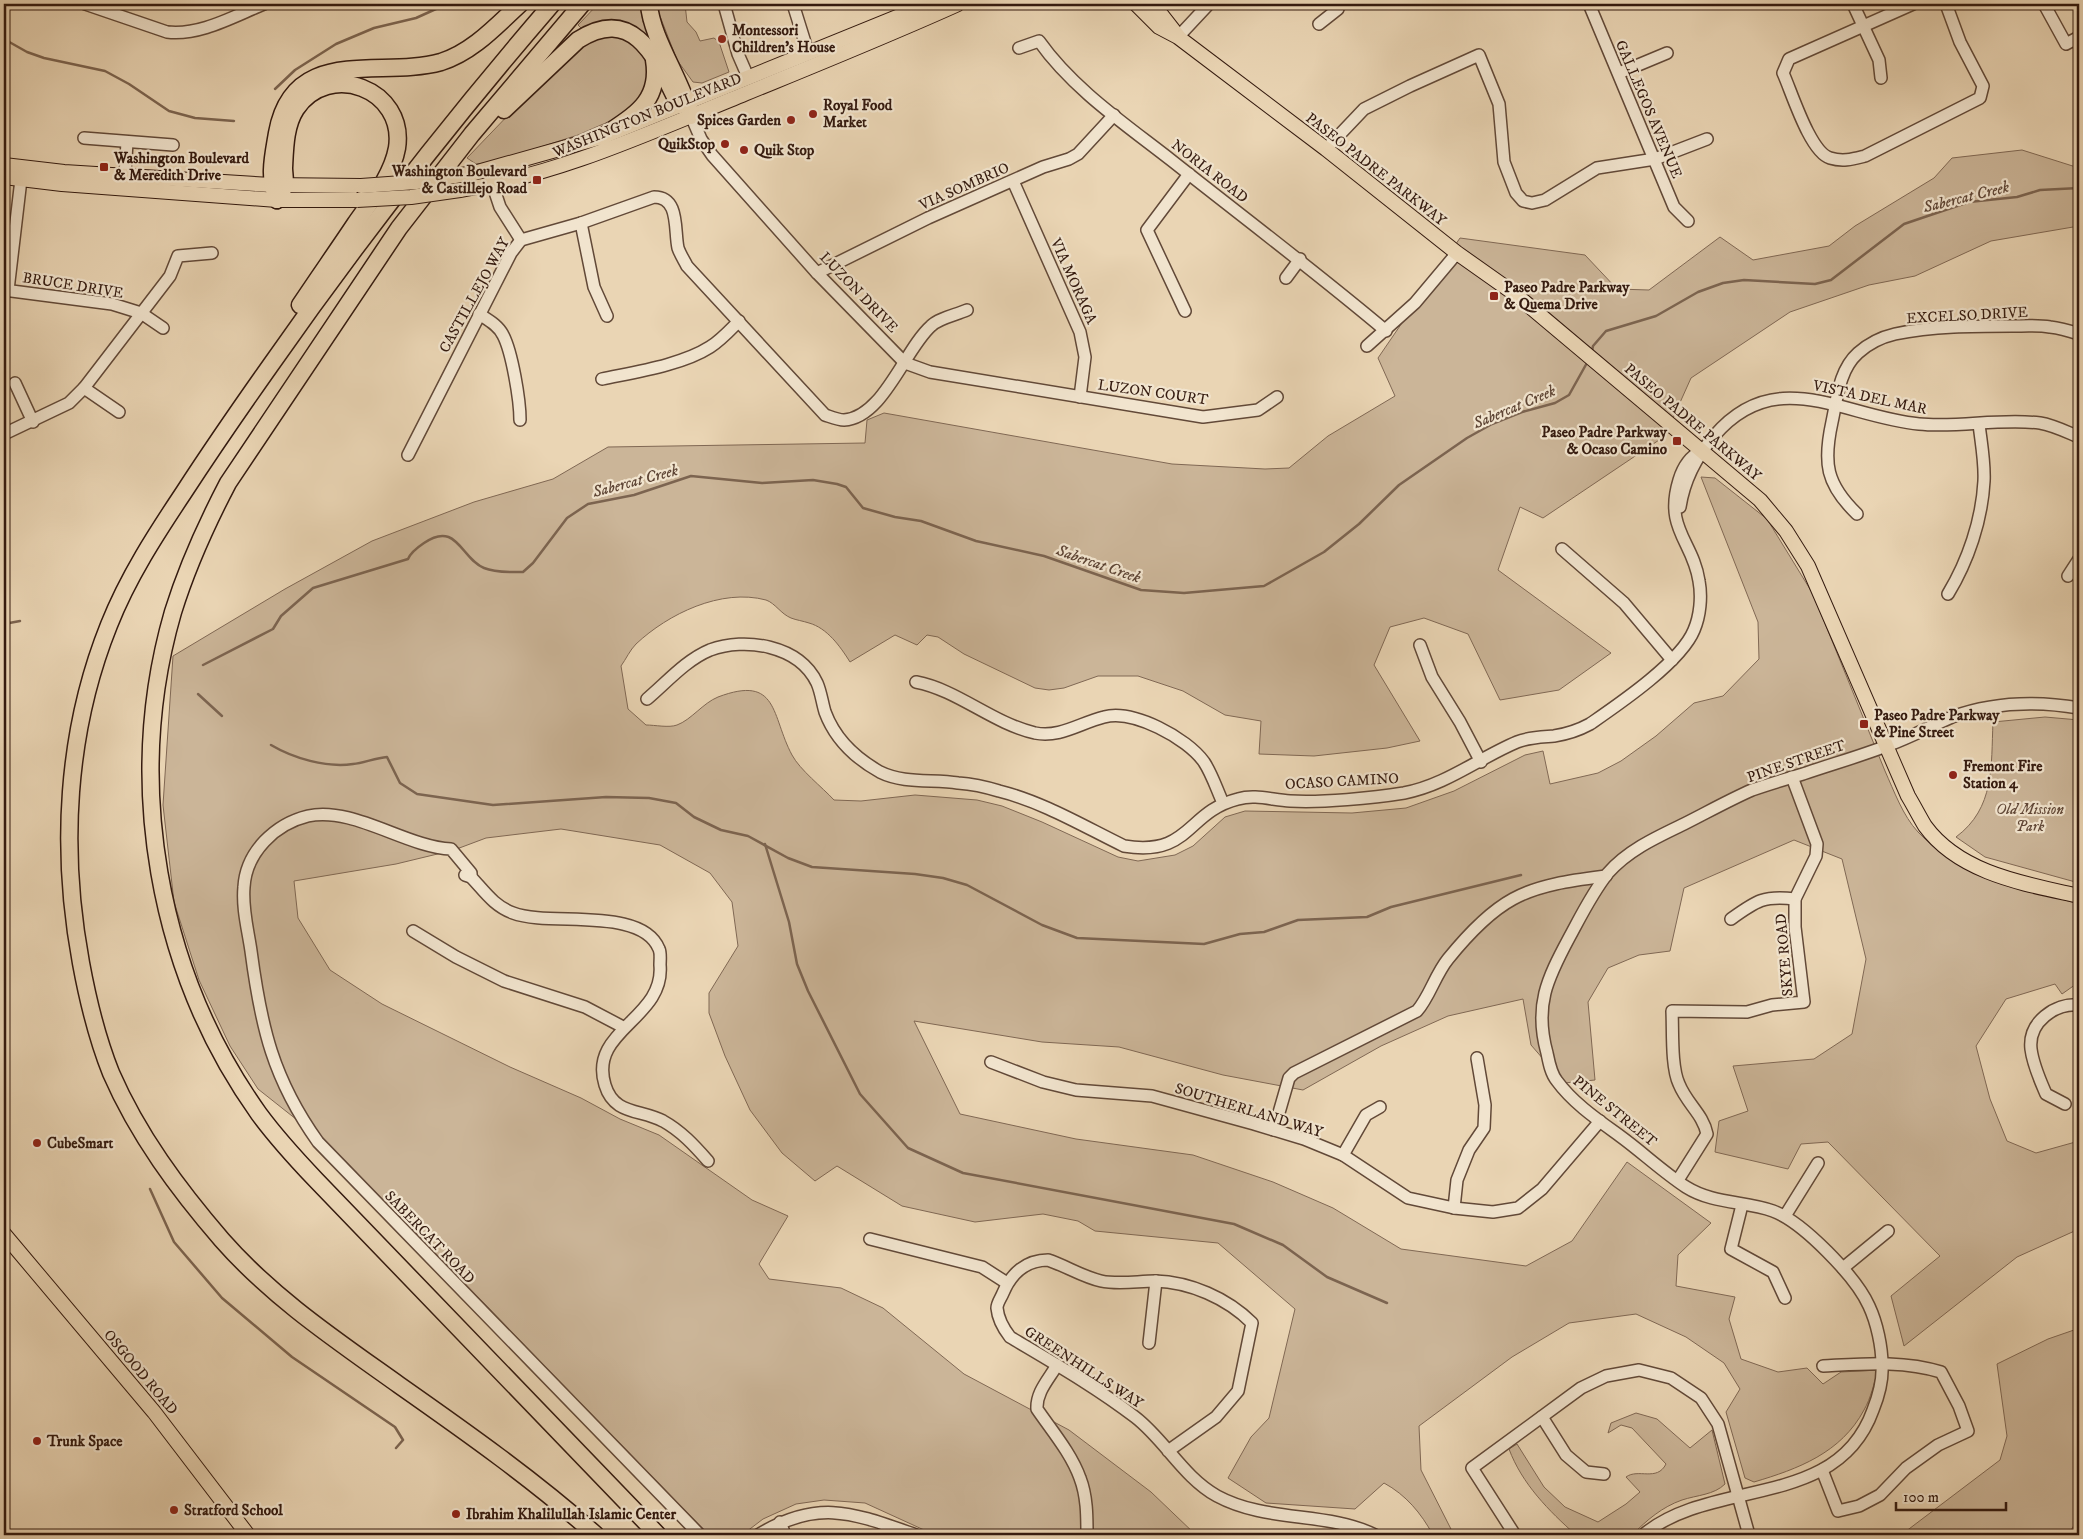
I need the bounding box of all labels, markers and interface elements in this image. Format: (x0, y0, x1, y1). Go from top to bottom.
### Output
place label: Montessori Children's House (732, 21, 836, 57)
marker: Montessori Children's House (716, 33, 728, 45)
street label: GALLEGOS AVENUE (1611, 37, 1686, 181)
street label: WASHINGTON BOULEVARD (549, 69, 744, 163)
place label: Royal Food Market (823, 96, 893, 132)
marker: Royal Food Market (807, 108, 819, 120)
street label: PASEO PADRE PARKWAY (1302, 109, 1450, 230)
place label: Spices Garden (697, 111, 781, 130)
marker: Spices Garden (785, 114, 797, 126)
place label: QuikStop (658, 135, 715, 154)
street label: NORIA ROAD (1167, 135, 1252, 207)
marker: QuikStop (719, 138, 731, 150)
place label: Quik Stop (754, 141, 815, 160)
marker: Quik Stop (738, 144, 750, 156)
place label: Washington Boulevard & Meredith Drive (113, 149, 249, 185)
street label: VIA SOMBRIO (915, 158, 1012, 215)
marker: Washington Boulevard & Meredith Drive (98, 161, 110, 173)
place label: Washington Boulevard & Castillejo Road (391, 162, 528, 198)
marker: Washington Boulevard & Castillejo Road (531, 174, 543, 186)
water label: Sabercat Creek (1920, 177, 2012, 218)
street label: CASTILLEJO WAY (435, 234, 514, 356)
street label: VIA MORAGA (1046, 234, 1101, 327)
street label: LUZON DRIVE (815, 248, 902, 337)
street label: BRUCE DRIVE (21, 268, 125, 303)
place label: Paseo Padre Parkway & Quema Drive (1504, 278, 1630, 314)
marker: Paseo Padre Parkway & Quema Drive (1488, 290, 1500, 302)
street label: EXCELSO DRIVE (1906, 303, 2029, 328)
street label: PASEO PADRE PARKWAY (1620, 359, 1766, 486)
street label: LUZON COURT (1096, 375, 1210, 410)
street label: VISTA DEL MAR (1810, 376, 1929, 419)
water label: Sabercat Creek (1469, 380, 1559, 434)
place label: Paseo Padre Parkway & Ocaso Camino (1542, 423, 1668, 459)
marker: Paseo Padre Parkway & Ocaso Camino (1671, 435, 1683, 447)
water label: Sabercat Creek (589, 460, 681, 502)
water label: Sabercat Creek (1053, 540, 1144, 588)
place label: Paseo Padre Parkway & Pine Street (1874, 706, 2000, 742)
marker: Paseo Padre Parkway & Pine Street (1858, 718, 1870, 730)
street label: PINE STREET (1744, 736, 1848, 787)
place label: Fremont Fire Station 4 (1963, 757, 2043, 793)
street label: OCASO CAMINO (1285, 769, 1399, 794)
marker: Fremont Fire Station 4 (1947, 769, 1959, 781)
park label: Old Mission Park (1996, 800, 2064, 836)
street label: SKYE ROAD (1771, 913, 1798, 997)
street label: PINE STREET (1569, 1072, 1661, 1152)
street label: SOUTHERLAND WAY (1173, 1079, 1326, 1142)
place label: CubeSmart (47, 1134, 114, 1153)
marker: CubeSmart (31, 1137, 43, 1149)
street label: SABERCAT ROAD (380, 1187, 479, 1288)
street label: GREENHILLS WAY (1021, 1322, 1147, 1413)
street label: OSGOOD ROAD (99, 1326, 182, 1419)
place label: Trunk Space (46, 1432, 123, 1451)
marker: Trunk Space (31, 1435, 43, 1447)
scale bar (1896, 1479, 2006, 1511)
text: 100 m (1903, 1488, 1939, 1507)
place label: Stratford School (184, 1501, 283, 1520)
marker: Stratford School (168, 1504, 180, 1516)
place label: Ibrahim Khalilullah Islamic Center (466, 1505, 676, 1524)
marker: Ibrahim Khalilullah Islamic Center (450, 1508, 462, 1520)

